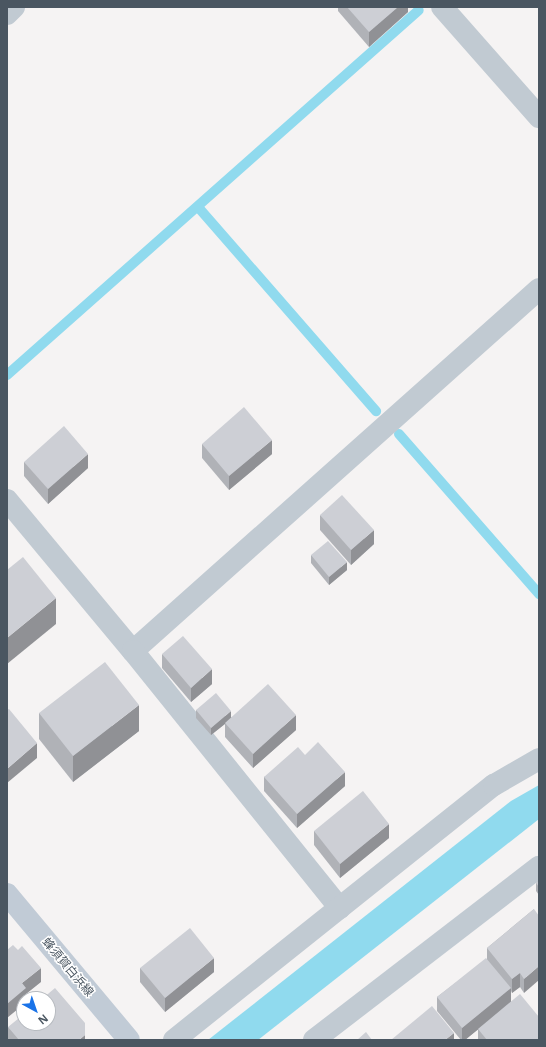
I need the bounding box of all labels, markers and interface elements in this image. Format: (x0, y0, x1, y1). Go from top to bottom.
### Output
street label: 蜂須賀白浜線 (39, 935, 97, 999)
north arrow (16, 991, 56, 1031)
text: N (35, 1011, 52, 1028)

